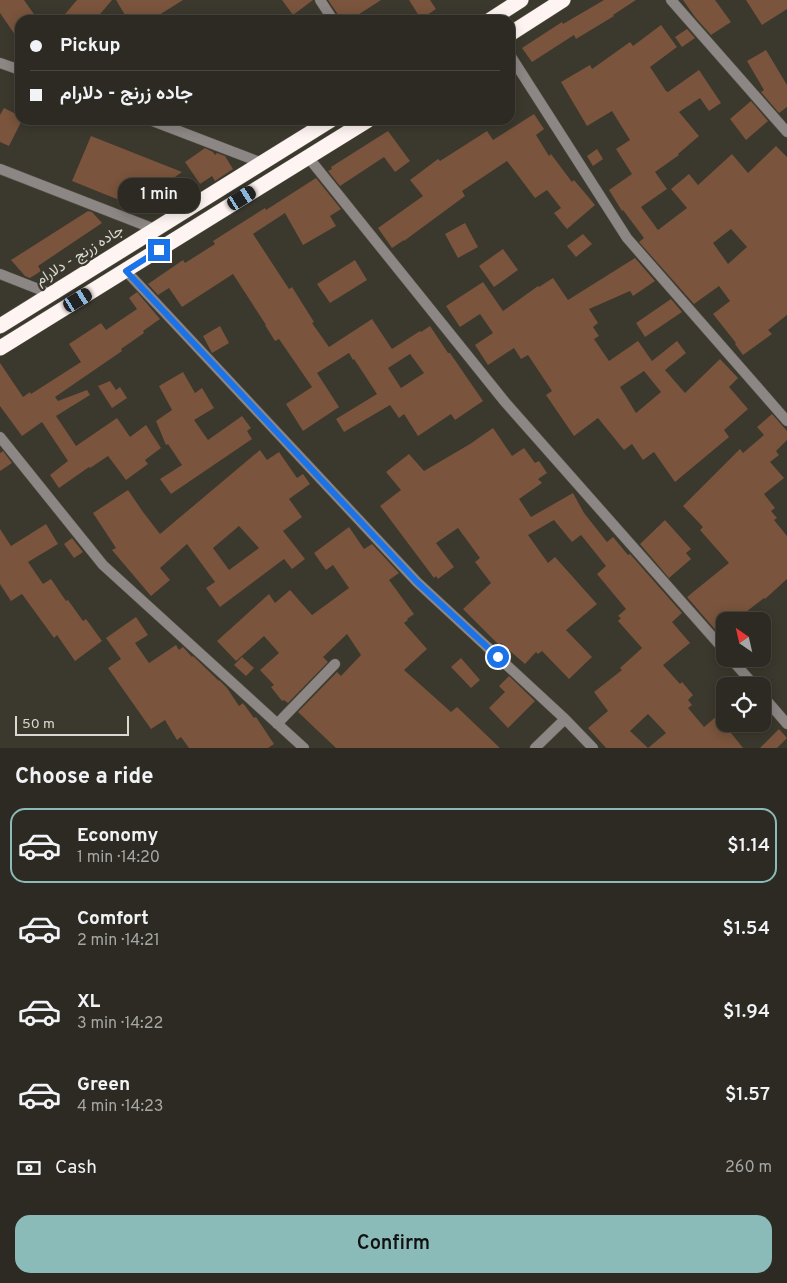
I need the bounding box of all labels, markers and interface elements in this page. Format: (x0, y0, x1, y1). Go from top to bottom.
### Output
text: Pickup (60, 34, 120, 58)
text: جاده زرنج - دلارام (60, 82, 193, 106)
callout: 1 min (118, 178, 200, 212)
car (225, 184, 258, 212)
text: 1 min (140, 185, 178, 205)
street label: جاده زرنج - دلارام (32, 221, 128, 291)
route end (148, 239, 170, 261)
car (61, 286, 94, 314)
north arrow (716, 612, 771, 668)
map controls (716, 612, 771, 732)
route start (487, 646, 509, 668)
button: locate (716, 677, 771, 732)
scale bar (15, 713, 129, 736)
text: 50 m (22, 716, 55, 733)
text: Choose a ride (15, 764, 153, 791)
icon: car (17, 823, 62, 868)
text: Economy (77, 824, 158, 848)
text: $1.14 (727, 834, 770, 858)
text: 1 min · 14:20 (77, 848, 160, 868)
icon: car (17, 906, 62, 951)
text: Comfort (77, 907, 149, 931)
text: $1.54 (723, 917, 770, 941)
text: 2 min · 14:21 (77, 931, 160, 951)
icon: car (17, 989, 62, 1034)
text: XL (77, 990, 100, 1014)
text: $1.94 (723, 1000, 770, 1024)
text: 3 min · 14:22 (77, 1014, 163, 1034)
icon: car (17, 1072, 62, 1117)
text: Green (77, 1073, 130, 1097)
text: $1.57 (725, 1083, 770, 1107)
text: 4 min · 14:23 (77, 1097, 163, 1117)
icon: cash (15, 1154, 43, 1182)
text: Cash (55, 1156, 97, 1180)
text: 260 m (725, 1158, 772, 1178)
button: Confirm (15, 1215, 772, 1273)

